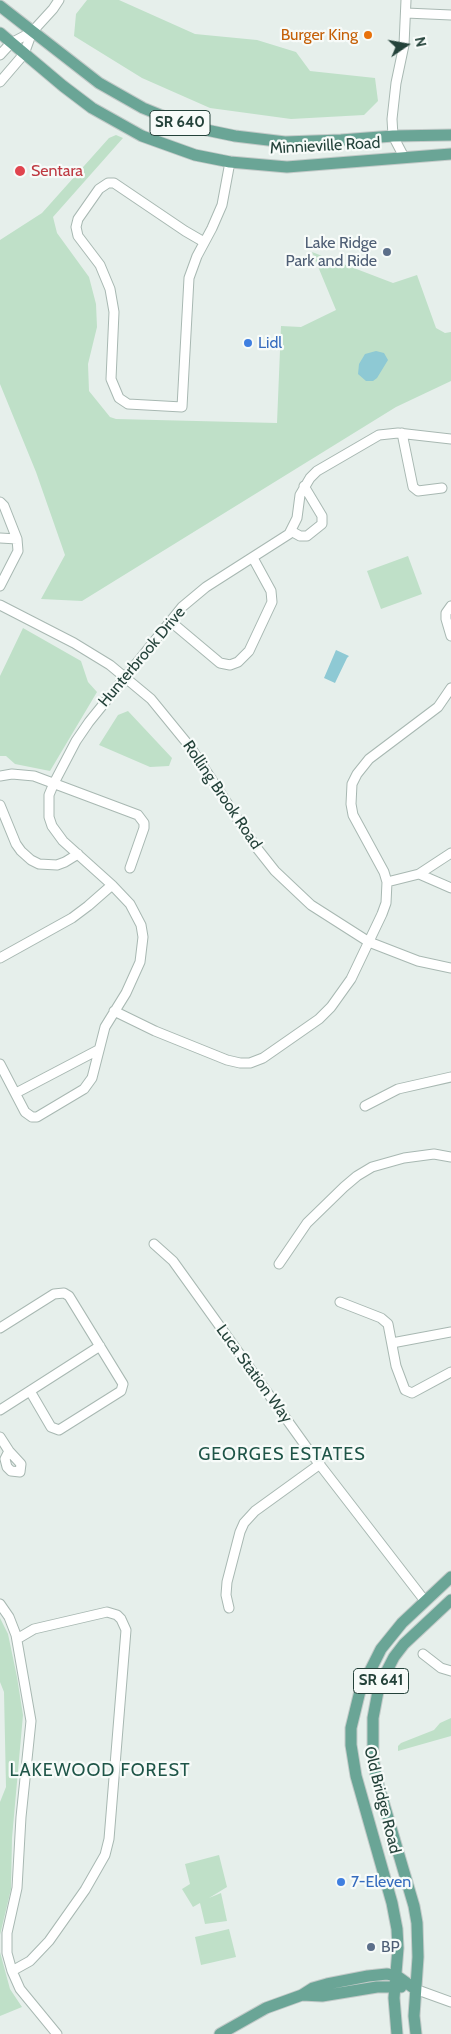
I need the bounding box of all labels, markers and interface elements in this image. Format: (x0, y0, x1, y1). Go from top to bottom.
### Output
north arrow (381, 20, 431, 70)
place label: Burger King (281, 25, 358, 45)
marker: Burger King (362, 29, 374, 41)
text: N (411, 35, 431, 49)
road number: SR 640 (150, 110, 210, 136)
street label: Minnieville Road (269, 134, 381, 158)
place label: Sentara (31, 161, 83, 181)
marker: Sentara (13, 164, 27, 178)
place label: Lake Ridge Park and Ride (285, 233, 377, 271)
marker: Lake Ridge Park and Ride (381, 246, 393, 258)
place label: Lidl (258, 333, 282, 353)
marker: Lidl (242, 337, 254, 349)
street label: Hunterbrook Drive (95, 603, 189, 711)
street label: Rolling Brook Road (179, 737, 265, 853)
street label: Luca Station Way (212, 1321, 296, 1427)
district label: GEORGES ESTATES (196, 1444, 368, 1466)
road number: SR 641 (354, 1668, 408, 1694)
street label: Old Bridge Road (359, 1744, 405, 1856)
district label: LAKEWOOD FOREST (8, 1760, 192, 1782)
place label: 7-Eleven (351, 1872, 411, 1892)
marker: 7-Eleven (335, 1876, 347, 1888)
place label: BP (381, 1937, 400, 1957)
marker: BP (365, 1941, 377, 1953)

